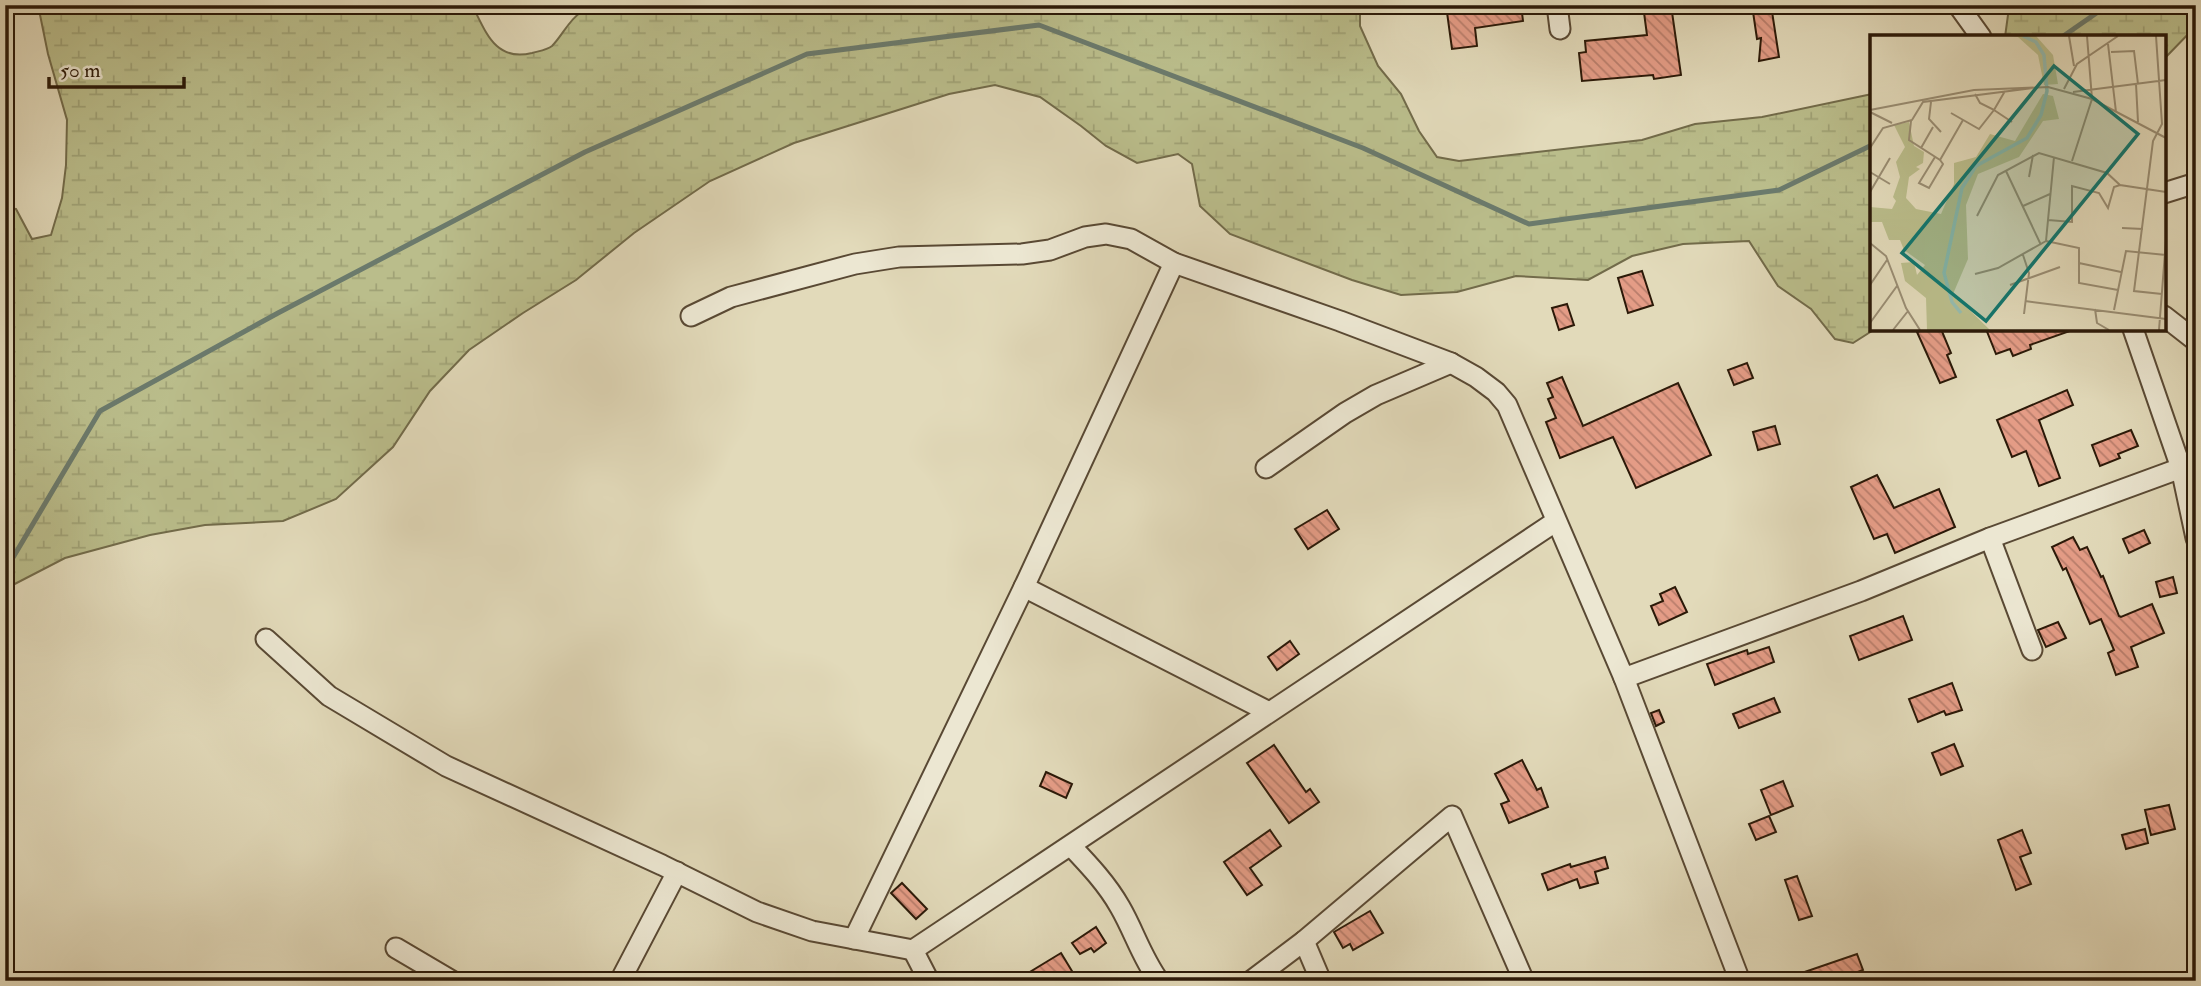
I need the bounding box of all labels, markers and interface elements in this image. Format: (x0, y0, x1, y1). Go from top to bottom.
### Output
inset map (1870, 35, 2166, 331)
scale bar (49, 46, 184, 90)
text: 50 m (60, 57, 101, 84)

